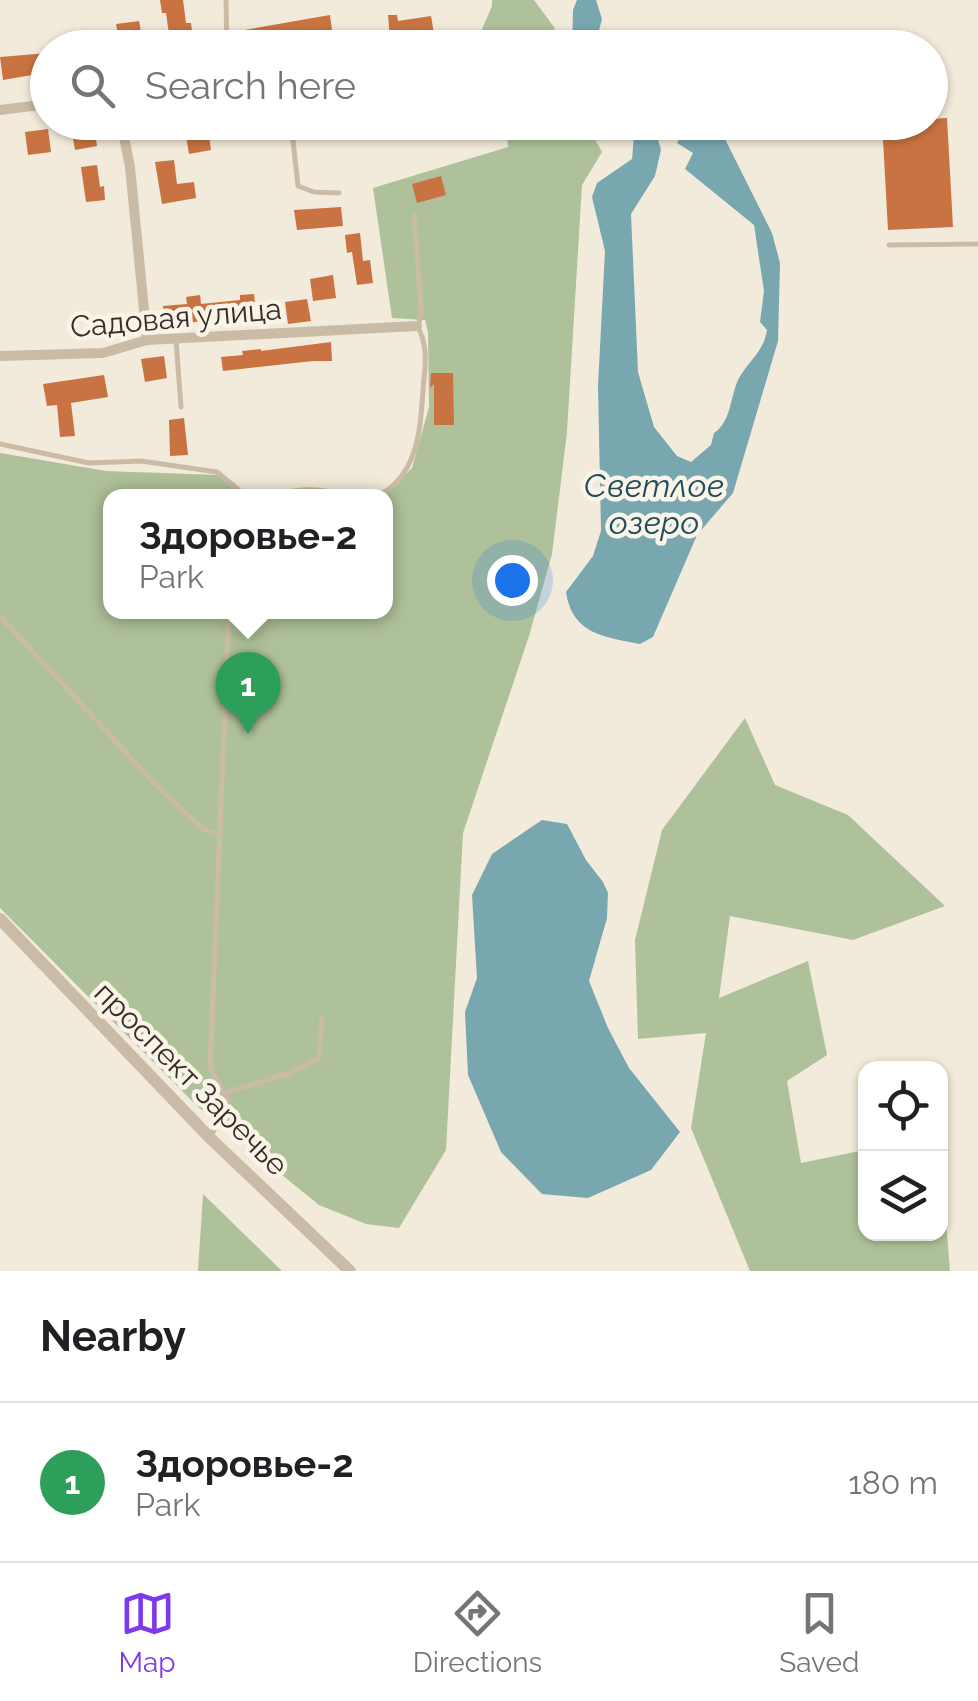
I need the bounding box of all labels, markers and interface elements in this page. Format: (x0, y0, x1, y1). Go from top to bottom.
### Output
search box (30, 30, 948, 140)
icon: search (65, 58, 120, 113)
text: Search here (145, 63, 356, 108)
street label: Садовая улица (69, 291, 283, 344)
water label: Светлое озеро (584, 467, 724, 541)
popup (103, 489, 393, 619)
text: Здоровье-2 (139, 513, 357, 558)
your location (487, 555, 538, 606)
text: Park (139, 558, 204, 595)
pin: 1 (216, 652, 280, 734)
street label: проспект Заречье (88, 975, 295, 1182)
map controls (858, 1061, 948, 1241)
button: locate (858, 1061, 948, 1151)
button: layers (858, 1151, 948, 1241)
text: Nearby (40, 1312, 186, 1361)
text: Здоровье-2 (135, 1441, 354, 1486)
text: 1 (65, 1464, 80, 1501)
text: 180 m (848, 1464, 938, 1501)
text: Park (135, 1486, 200, 1523)
tab: Map (119, 1586, 176, 1679)
tab: Directions (413, 1586, 542, 1679)
tab: Saved (779, 1586, 859, 1679)

